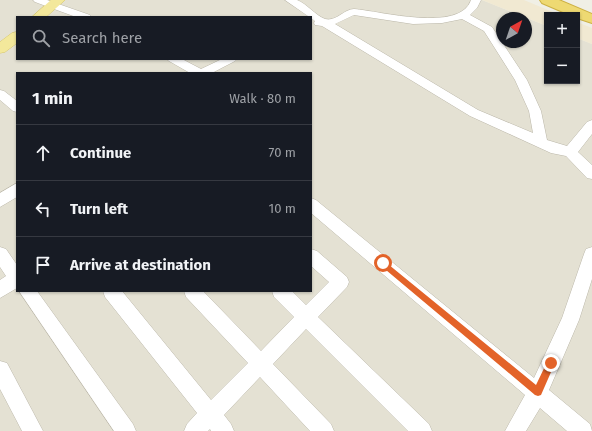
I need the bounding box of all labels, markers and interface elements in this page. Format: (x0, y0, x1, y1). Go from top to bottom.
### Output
north arrow (496, 12, 532, 48)
map controls (544, 12, 580, 84)
button: + (544, 12, 580, 48)
search box (16, 16, 312, 60)
icon: search (30, 27, 52, 49)
text: Search here (62, 29, 142, 47)
button: − (544, 48, 580, 84)
text: 1 min (32, 88, 73, 109)
text: Walk · 80 m (229, 91, 296, 106)
icon: ahead (32, 142, 54, 164)
text: Continue (70, 144, 131, 162)
text: 70 m (269, 145, 296, 160)
icon: left (32, 198, 54, 220)
text: Turn left (70, 200, 128, 218)
text: 10 m (269, 201, 296, 216)
icon: arrive (32, 254, 54, 276)
route start (374, 254, 392, 272)
text: Arrive at destination (70, 256, 211, 274)
route end (542, 354, 560, 372)

